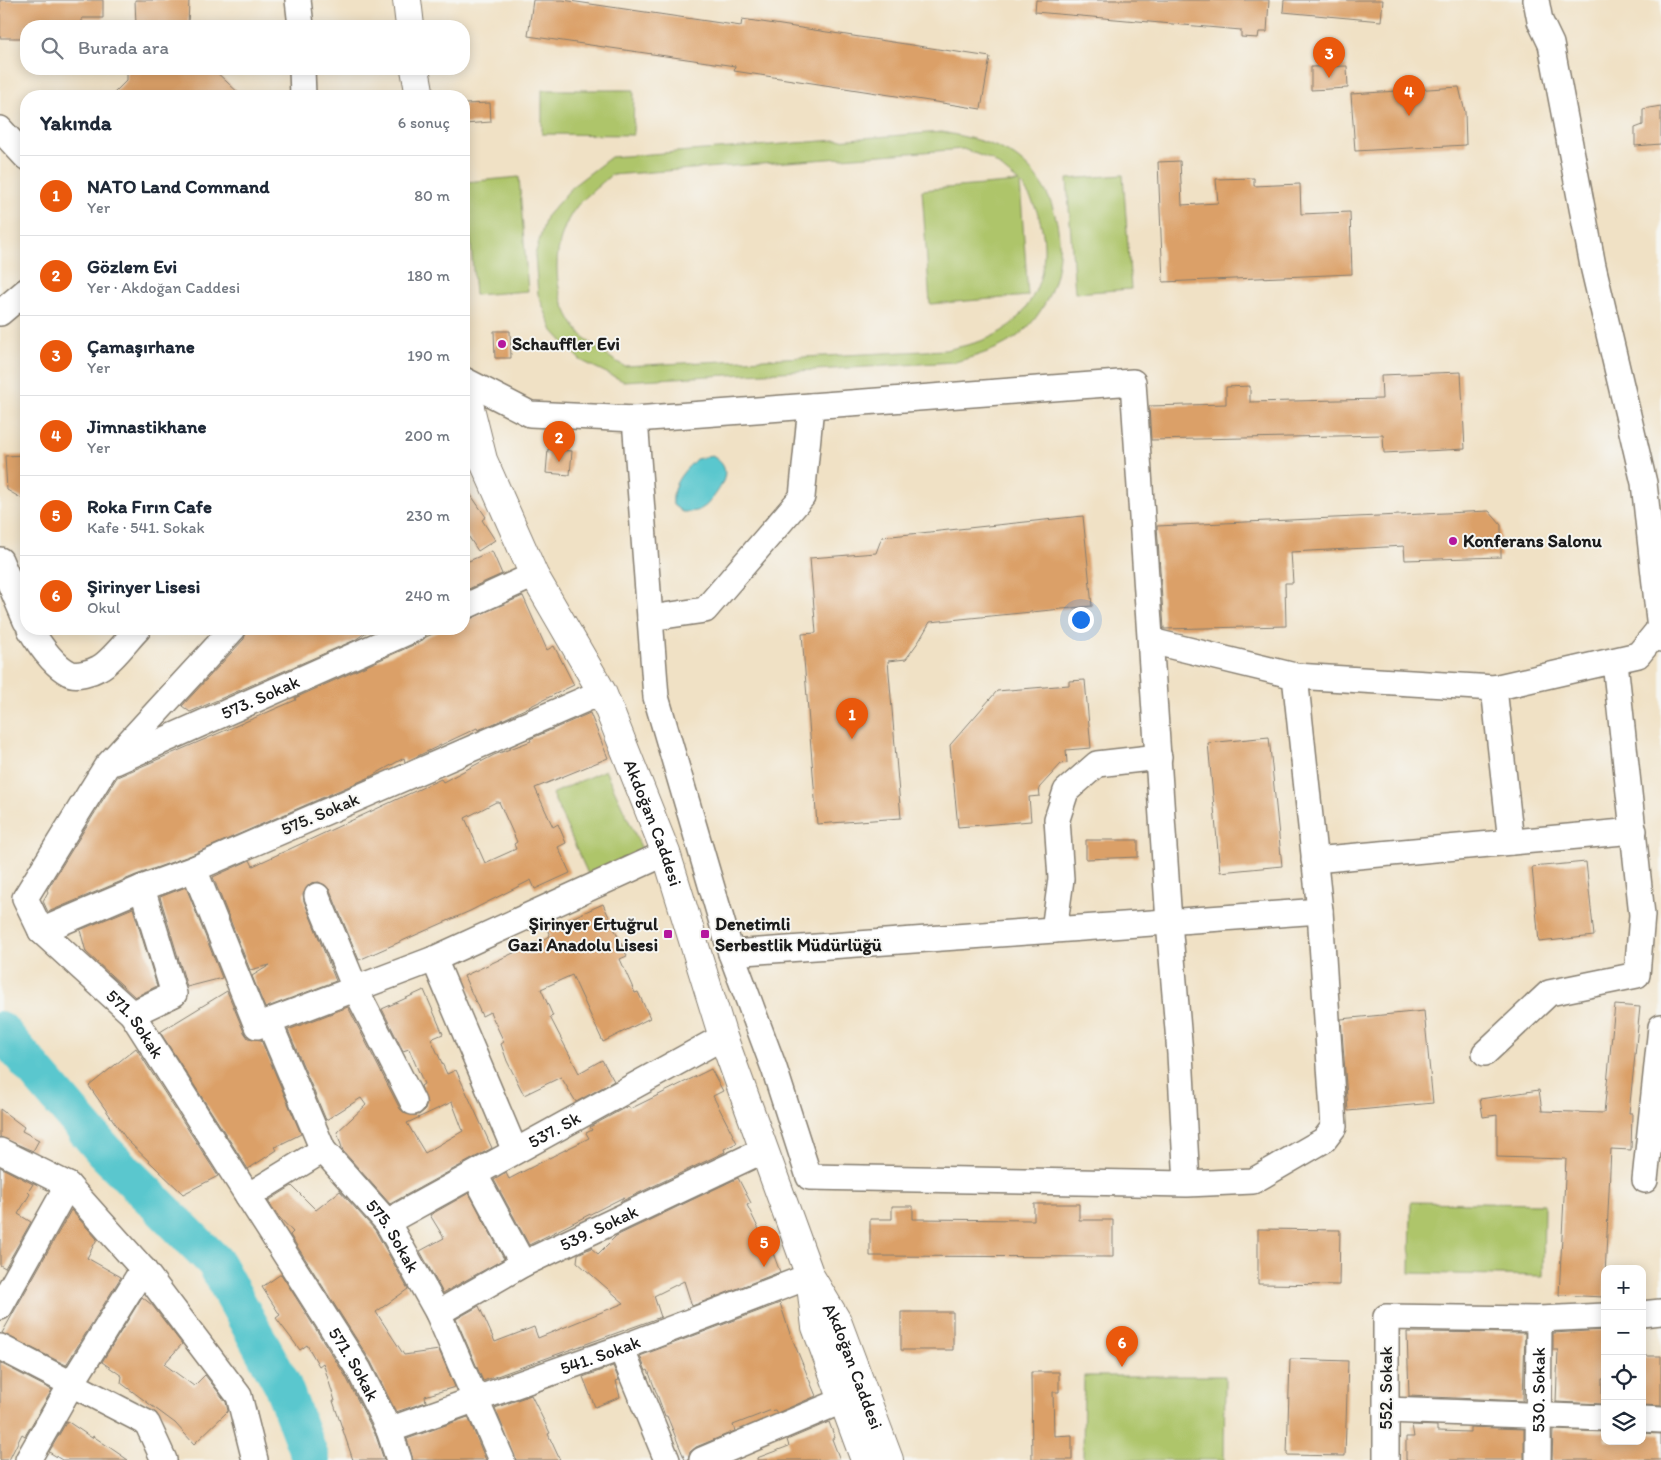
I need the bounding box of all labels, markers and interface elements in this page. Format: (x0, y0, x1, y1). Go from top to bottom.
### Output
search box (20, 20, 470, 75)
icon: search (38, 34, 66, 62)
text: Burada ara (78, 36, 169, 59)
pin: 3 (1313, 37, 1345, 78)
pin: 4 (1393, 75, 1425, 116)
text: Yakında (40, 110, 112, 135)
text: 6 sonuç (398, 113, 450, 132)
text: NATO Land Command (87, 175, 269, 198)
text: 1 (52, 186, 60, 205)
text: 80 m (414, 186, 450, 205)
text: Yer (87, 198, 110, 217)
text: Gözlem Evi (87, 255, 177, 278)
text: 2 (52, 266, 60, 285)
text: 180 m (407, 266, 450, 285)
text: Yer · Akdoğan Caddesi (87, 278, 240, 297)
place label: Schauffler Evi (512, 333, 620, 355)
text: Çamaşırhane (87, 335, 195, 358)
marker: Schauffler Evi (496, 338, 508, 350)
text: 3 (52, 346, 60, 365)
text: 190 m (407, 346, 450, 365)
text: Yer (87, 358, 110, 377)
text: Jimnastikhane (87, 415, 207, 438)
pin: 2 (543, 421, 575, 462)
text: 4 (51, 426, 61, 445)
text: 200 m (405, 426, 450, 445)
text: Yer (87, 438, 110, 457)
text: Roka Fırın Cafe (87, 495, 212, 518)
text: 5 (52, 506, 60, 525)
text: 230 m (406, 506, 450, 525)
text: Kafe · 541. Sokak (87, 518, 205, 537)
place label: Konferans Salonu (1463, 530, 1603, 552)
marker: Konferans Salonu (1447, 535, 1459, 547)
text: Şirinyer Lisesi (87, 575, 200, 598)
text: 6 (52, 586, 60, 605)
text: 240 m (405, 586, 450, 605)
text: Okul (87, 598, 120, 617)
your location (1068, 607, 1094, 633)
street label: 573. Sokak (218, 670, 303, 724)
pin: 1 (836, 698, 868, 739)
street label: Akdoğan Caddesi (619, 756, 687, 889)
street label: 575. Sokak (278, 788, 362, 840)
place label: Şirinyer Ertuğrul Gazi Anadolu Lisesi (508, 913, 659, 956)
place label: Denetimli Serbestlik Müdürlüğü (715, 913, 882, 956)
marker: Şirinyer Ertuğrul Gazi Anadolu Lisesi (662, 928, 674, 940)
marker: Denetimli Serbestlik Müdürlüğü (699, 928, 711, 940)
street label: 571. Sokak (101, 985, 168, 1063)
street label: 537. Sk (524, 1106, 585, 1153)
street label: 575. Sokak (361, 1195, 424, 1276)
street label: 539. Sokak (556, 1200, 641, 1256)
pin: 5 (748, 1226, 780, 1267)
map controls (1601, 1265, 1646, 1445)
button: + (1601, 1265, 1646, 1310)
street label: Akdoğan Caddesi (818, 1299, 888, 1432)
button: − (1601, 1310, 1646, 1355)
street label: 571. Sokak (324, 1323, 384, 1405)
pin: 6 (1106, 1326, 1138, 1367)
street label: 541. Sokak (557, 1331, 643, 1380)
street label: 552. Sokak (1375, 1346, 1397, 1430)
street label: 530. Sokak (1527, 1347, 1550, 1433)
button: locate (1601, 1355, 1646, 1400)
button: layers (1601, 1400, 1646, 1445)

